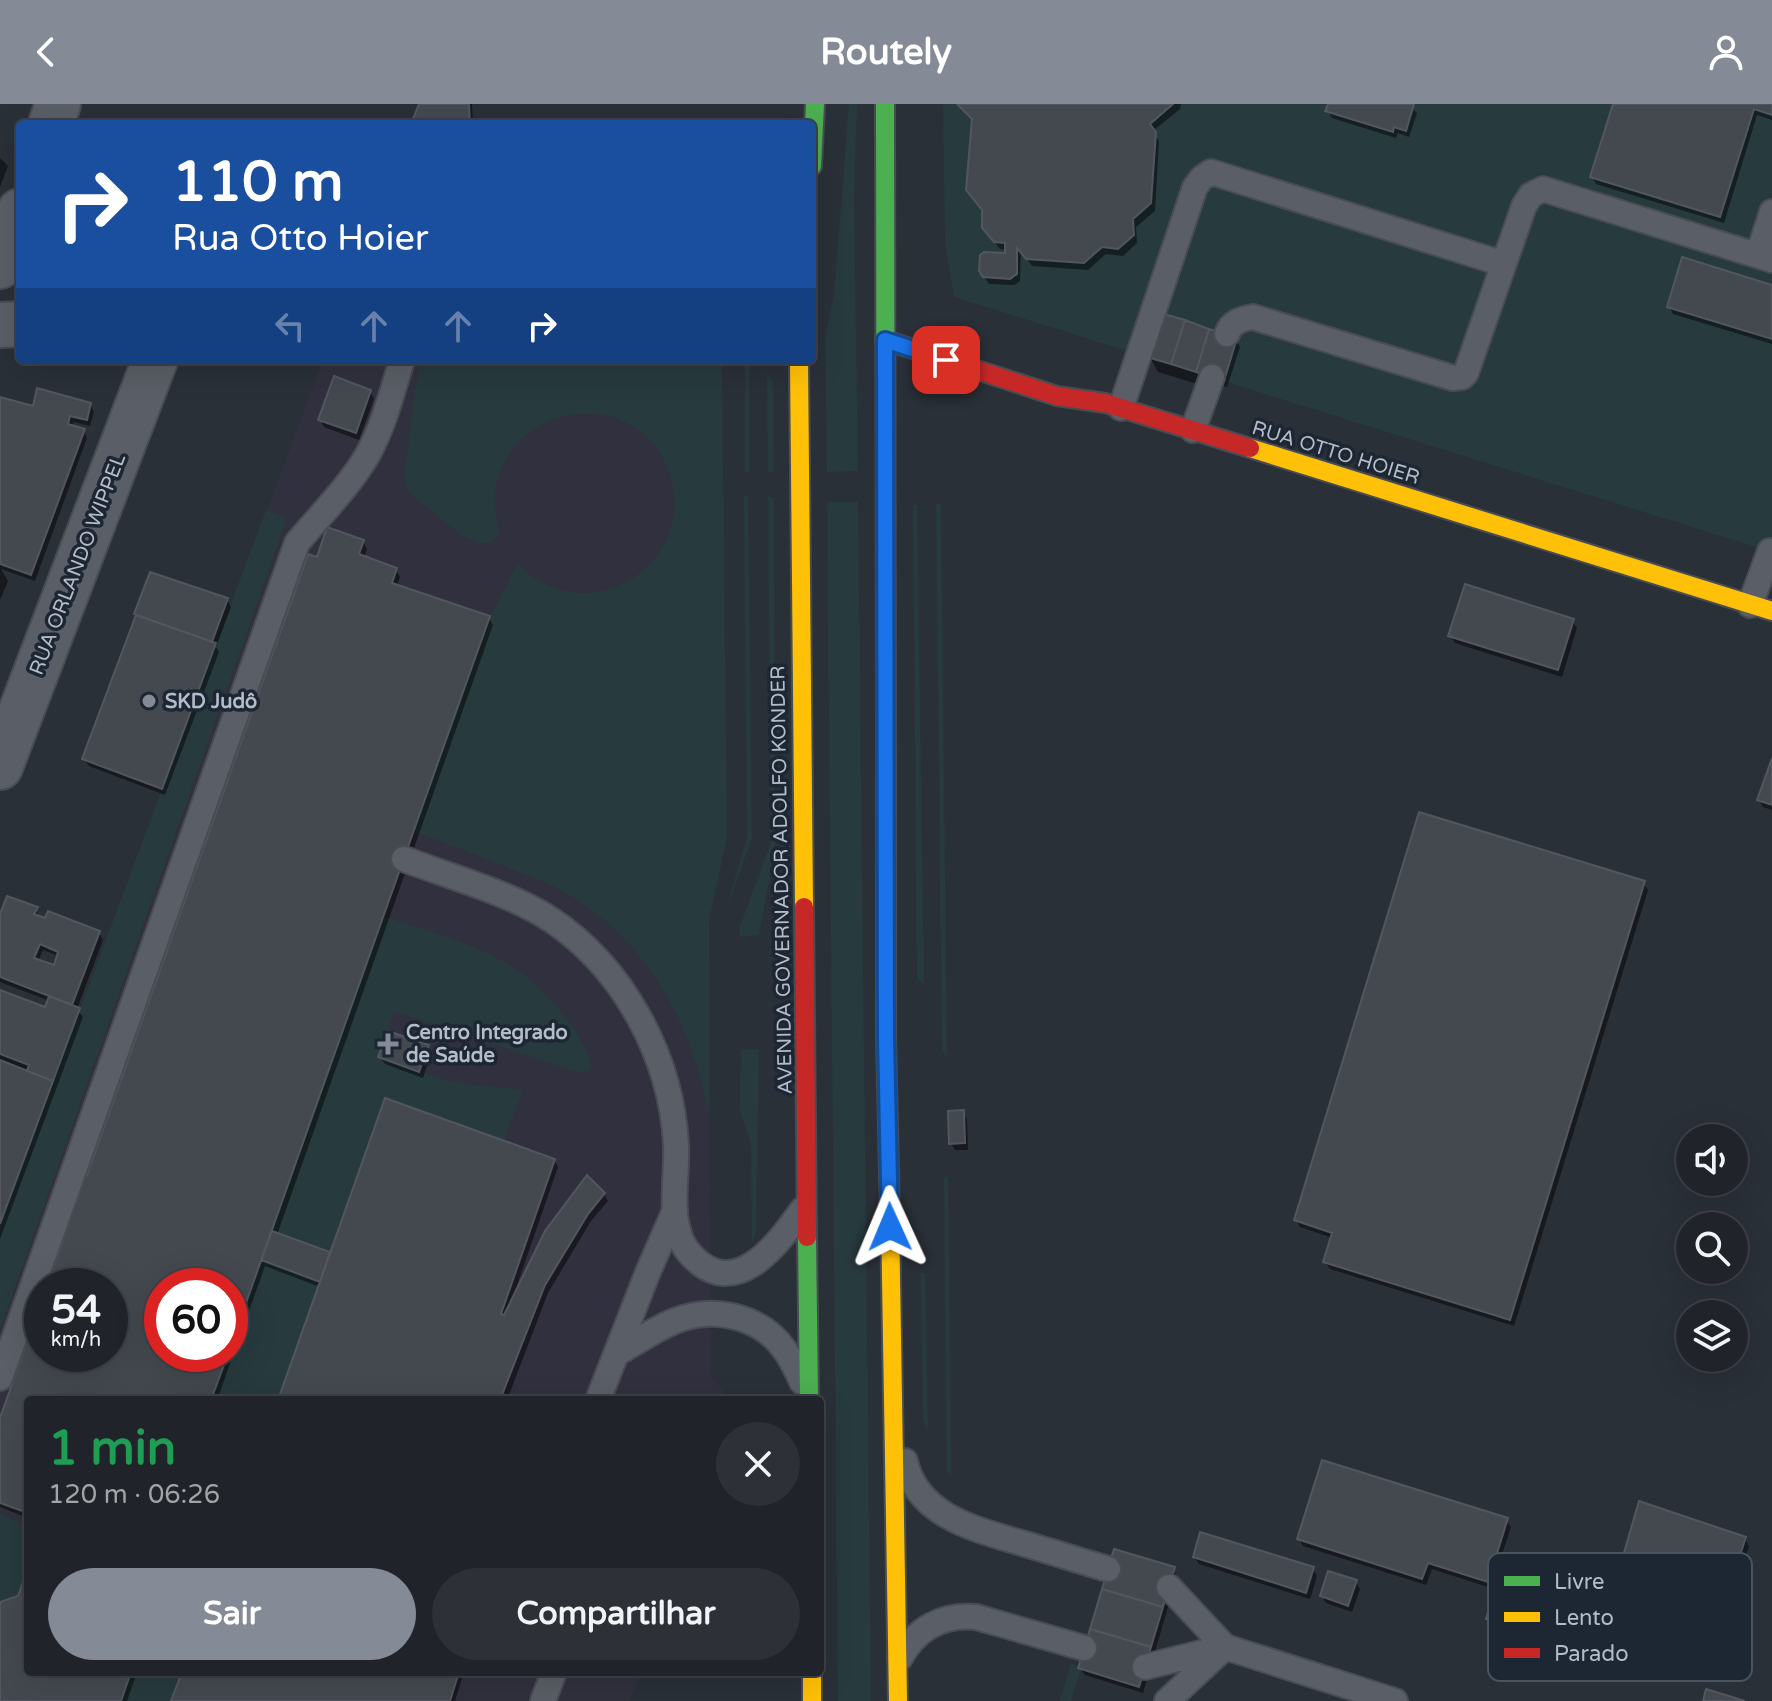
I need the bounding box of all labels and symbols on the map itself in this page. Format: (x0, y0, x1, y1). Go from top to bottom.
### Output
pin (912, 326, 980, 394)
street label: RUA OTTO HOIER (1249, 416, 1422, 490)
street label: RUA ORLANDO WIPPEL (25, 450, 131, 678)
street label: AVENIDA GOVERNADOR ADOLFO KONDER (766, 665, 798, 1095)
place label: SKD Judô (165, 690, 257, 714)
marker: SKD Judô (140, 692, 158, 710)
place label: Centro Integrado de Saúde (406, 1021, 568, 1068)
marker: Centro Integrado de Saúde (377, 1033, 399, 1055)
position arrow (848, 1185, 932, 1269)
speed limit sign: 60 (144, 1268, 248, 1372)
legend (1488, 1553, 1752, 1681)
text: Livre (1554, 1569, 1604, 1595)
text: Lento (1554, 1605, 1614, 1631)
text: Parado (1554, 1641, 1629, 1667)

